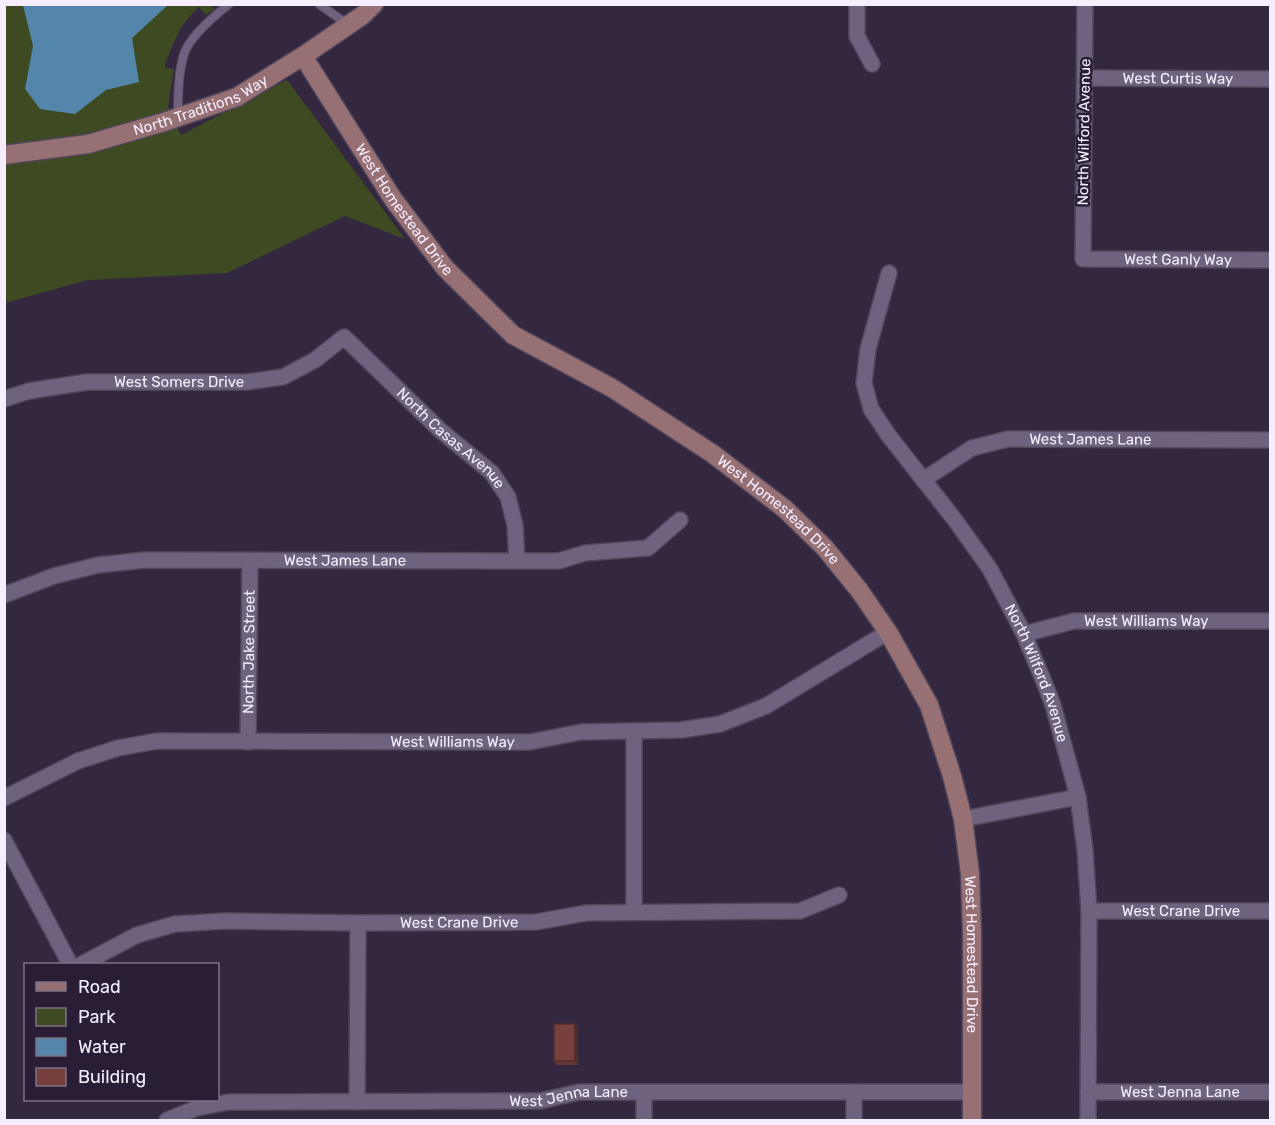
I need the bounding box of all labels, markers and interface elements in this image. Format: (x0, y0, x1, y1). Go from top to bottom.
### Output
street label: North Wilford Avenue (1074, 58, 1094, 206)
street label: West Curtis Way (1123, 69, 1233, 88)
street label: North Traditions Way (131, 71, 271, 139)
street label: West Homestead Drive (351, 140, 457, 280)
street label: West Ganly Way (1124, 250, 1232, 269)
street label: West Somers Drive (114, 373, 244, 391)
street label: North Casas Avenue (393, 384, 509, 492)
street label: West James Lane (1029, 430, 1152, 449)
street label: West Homestead Drive (714, 451, 844, 568)
street label: West James Lane (284, 551, 406, 570)
street label: North Jake Street (239, 590, 259, 714)
street label: North Wilford Avenue (1001, 601, 1072, 744)
street label: West Williams Way (1084, 612, 1209, 630)
street label: West Williams Way (390, 733, 515, 751)
street label: West Homestead Drive (961, 876, 981, 1033)
street label: West Crane Drive (1122, 902, 1240, 920)
street label: West Crane Drive (400, 913, 518, 932)
legend (24, 963, 219, 1101)
text: Road (78, 976, 121, 998)
text: Park (78, 1006, 116, 1028)
text: Water (78, 1036, 126, 1058)
text: Building (78, 1066, 146, 1088)
street label: West Jenna Lane (509, 1083, 628, 1110)
street label: West Jenna Lane (1120, 1083, 1240, 1101)

